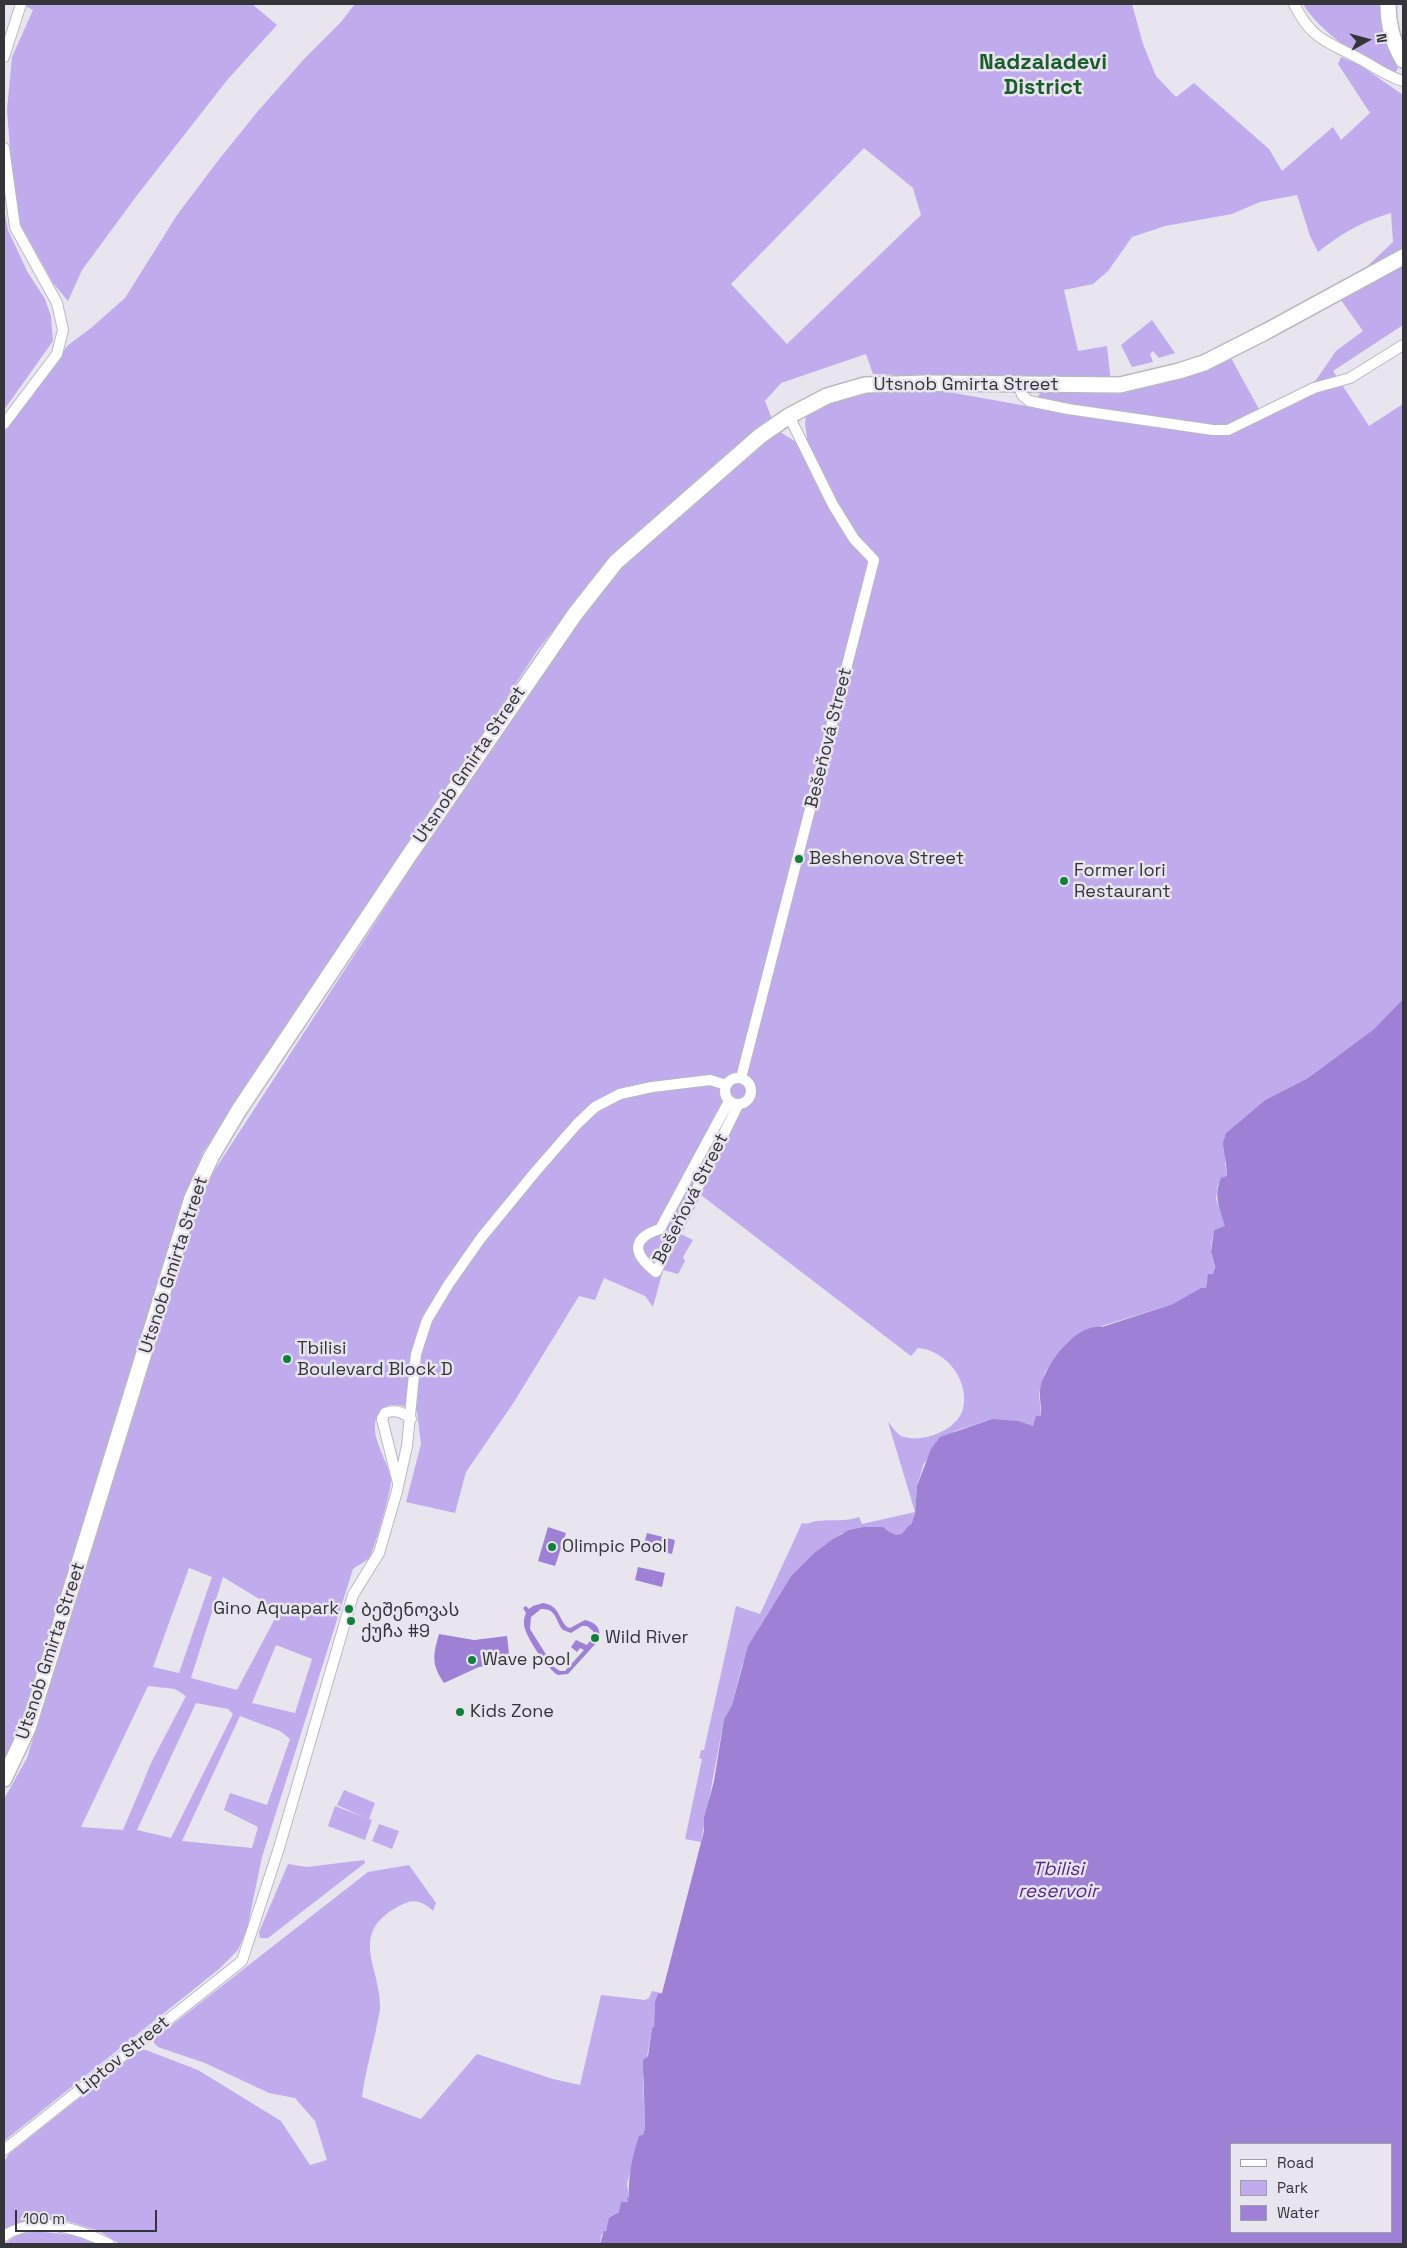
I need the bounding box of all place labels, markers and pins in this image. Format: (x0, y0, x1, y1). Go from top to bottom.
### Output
place label: Beshenova Street (809, 848, 964, 870)
marker: Beshenova Street (793, 853, 805, 865)
place label: Former Iori Restaurant (1074, 860, 1171, 902)
marker: Former Iori Restaurant (1058, 875, 1070, 887)
place label: Tbilisi Boulevard Block D (297, 1338, 453, 1380)
marker: Tbilisi Boulevard Block D (281, 1353, 293, 1365)
place label: Olimpic Pool (562, 1536, 667, 1558)
marker: Olimpic Pool (546, 1541, 558, 1553)
place label: Gino Aquapark (213, 1598, 339, 1620)
place label: ბეშენოვას ქუჩა #9 (361, 1600, 459, 1642)
marker: Gino Aquapark (343, 1603, 355, 1615)
marker: ბეშენოვას ქუჩა #9 (345, 1615, 357, 1627)
place label: Wild River (605, 1627, 688, 1649)
marker: Wild River (589, 1632, 601, 1644)
place label: Wave pool (482, 1649, 570, 1671)
marker: Wave pool (466, 1654, 478, 1666)
place label: Kids Zone (470, 1701, 554, 1723)
marker: Kids Zone (454, 1706, 466, 1718)

